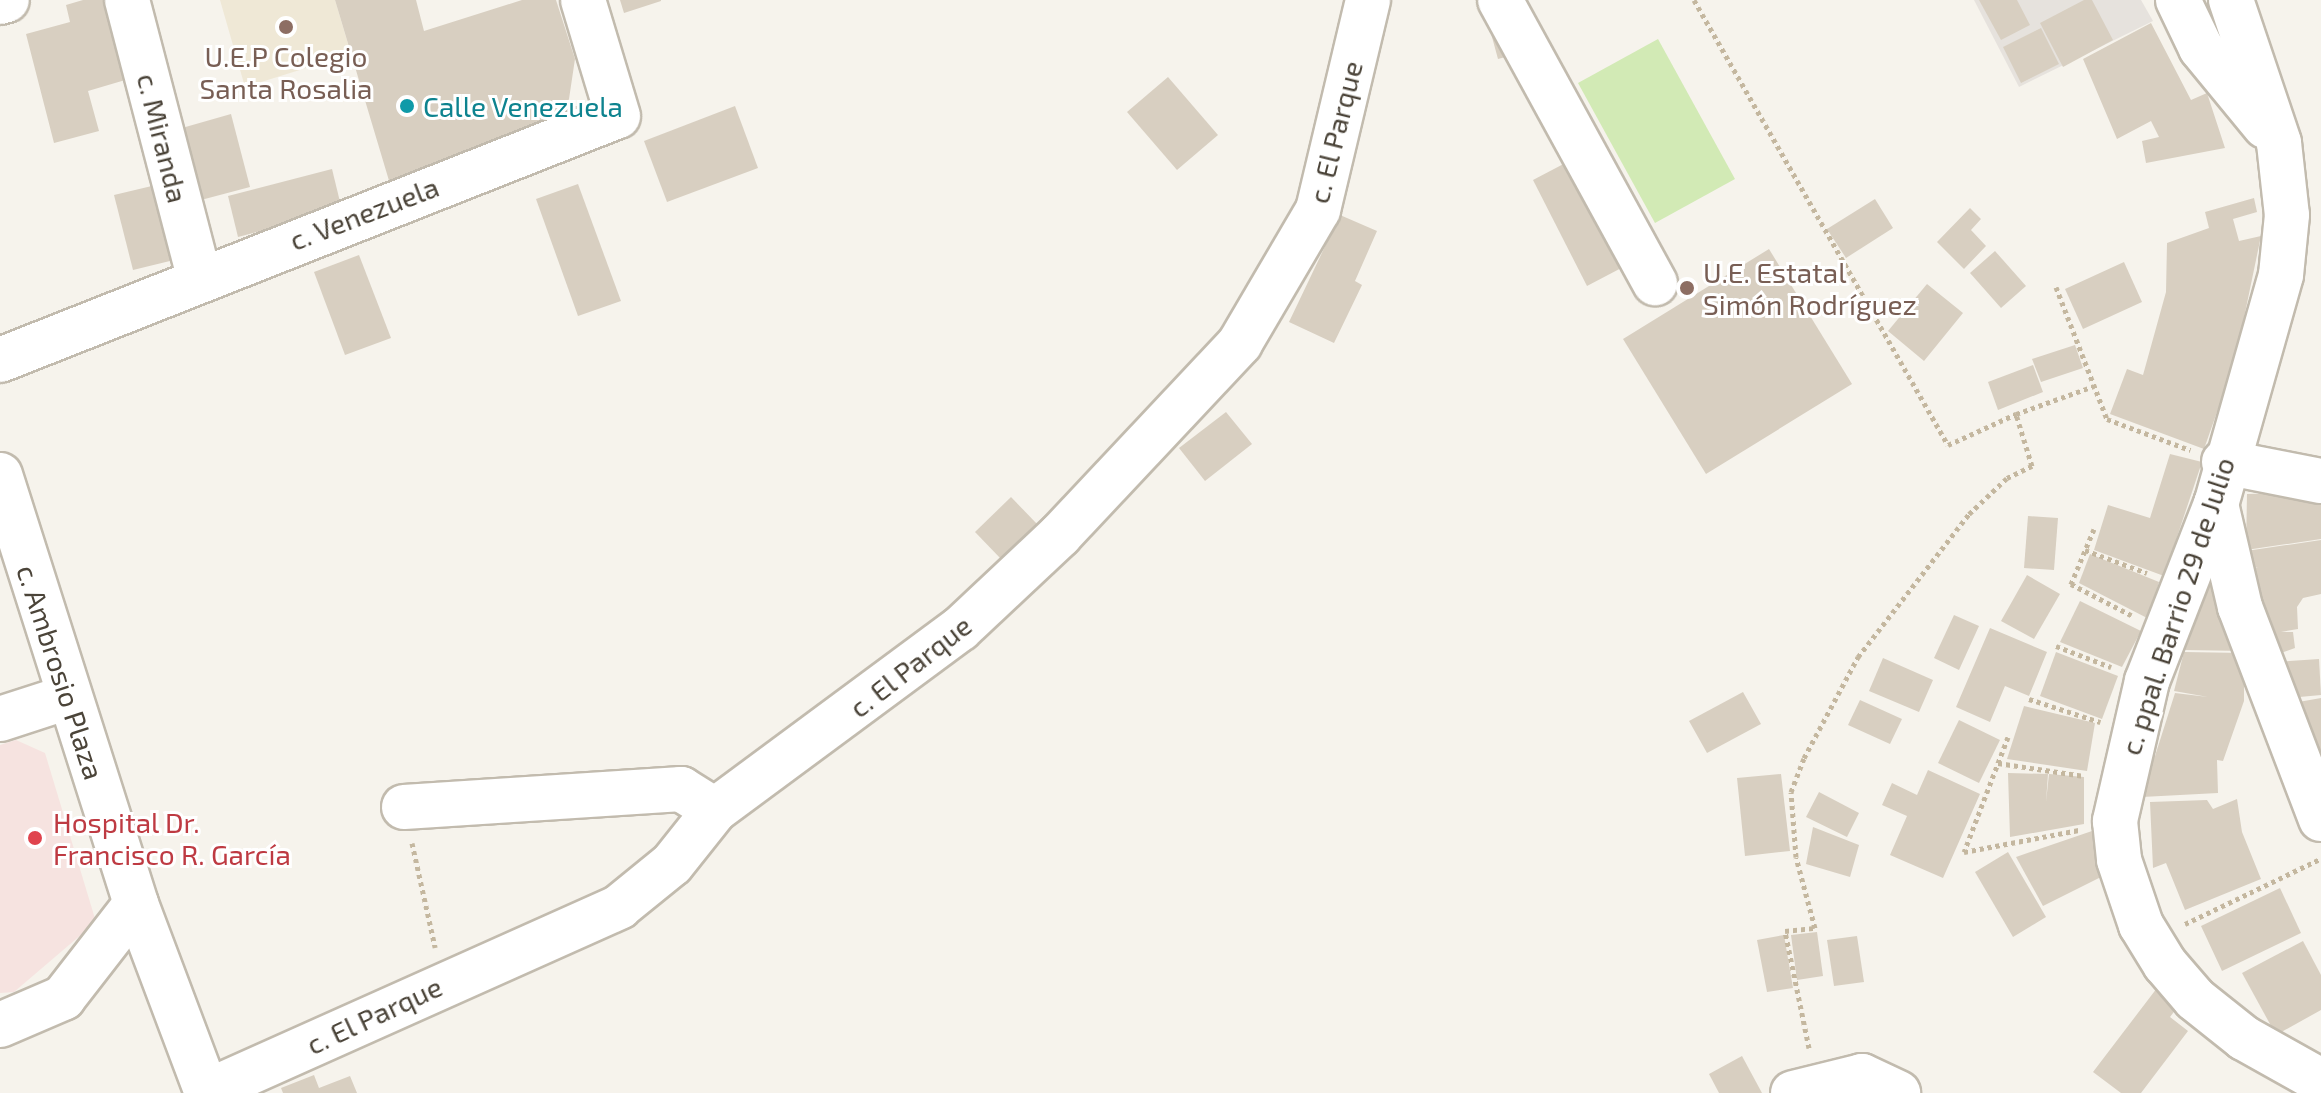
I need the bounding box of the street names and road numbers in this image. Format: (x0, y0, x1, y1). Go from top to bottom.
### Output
street label: c. El Parque (1301, 57, 1369, 207)
street label: c. Miranda (131, 70, 195, 206)
street label: c. Venezuela (284, 169, 444, 257)
street label: c. ppal. Barrio 29 de Julio (2113, 453, 2241, 759)
street label: c. Ambrosio Plaza (10, 560, 112, 784)
street label: c. El Parque (842, 608, 978, 724)
street label: c. El Parque (301, 969, 447, 1061)

